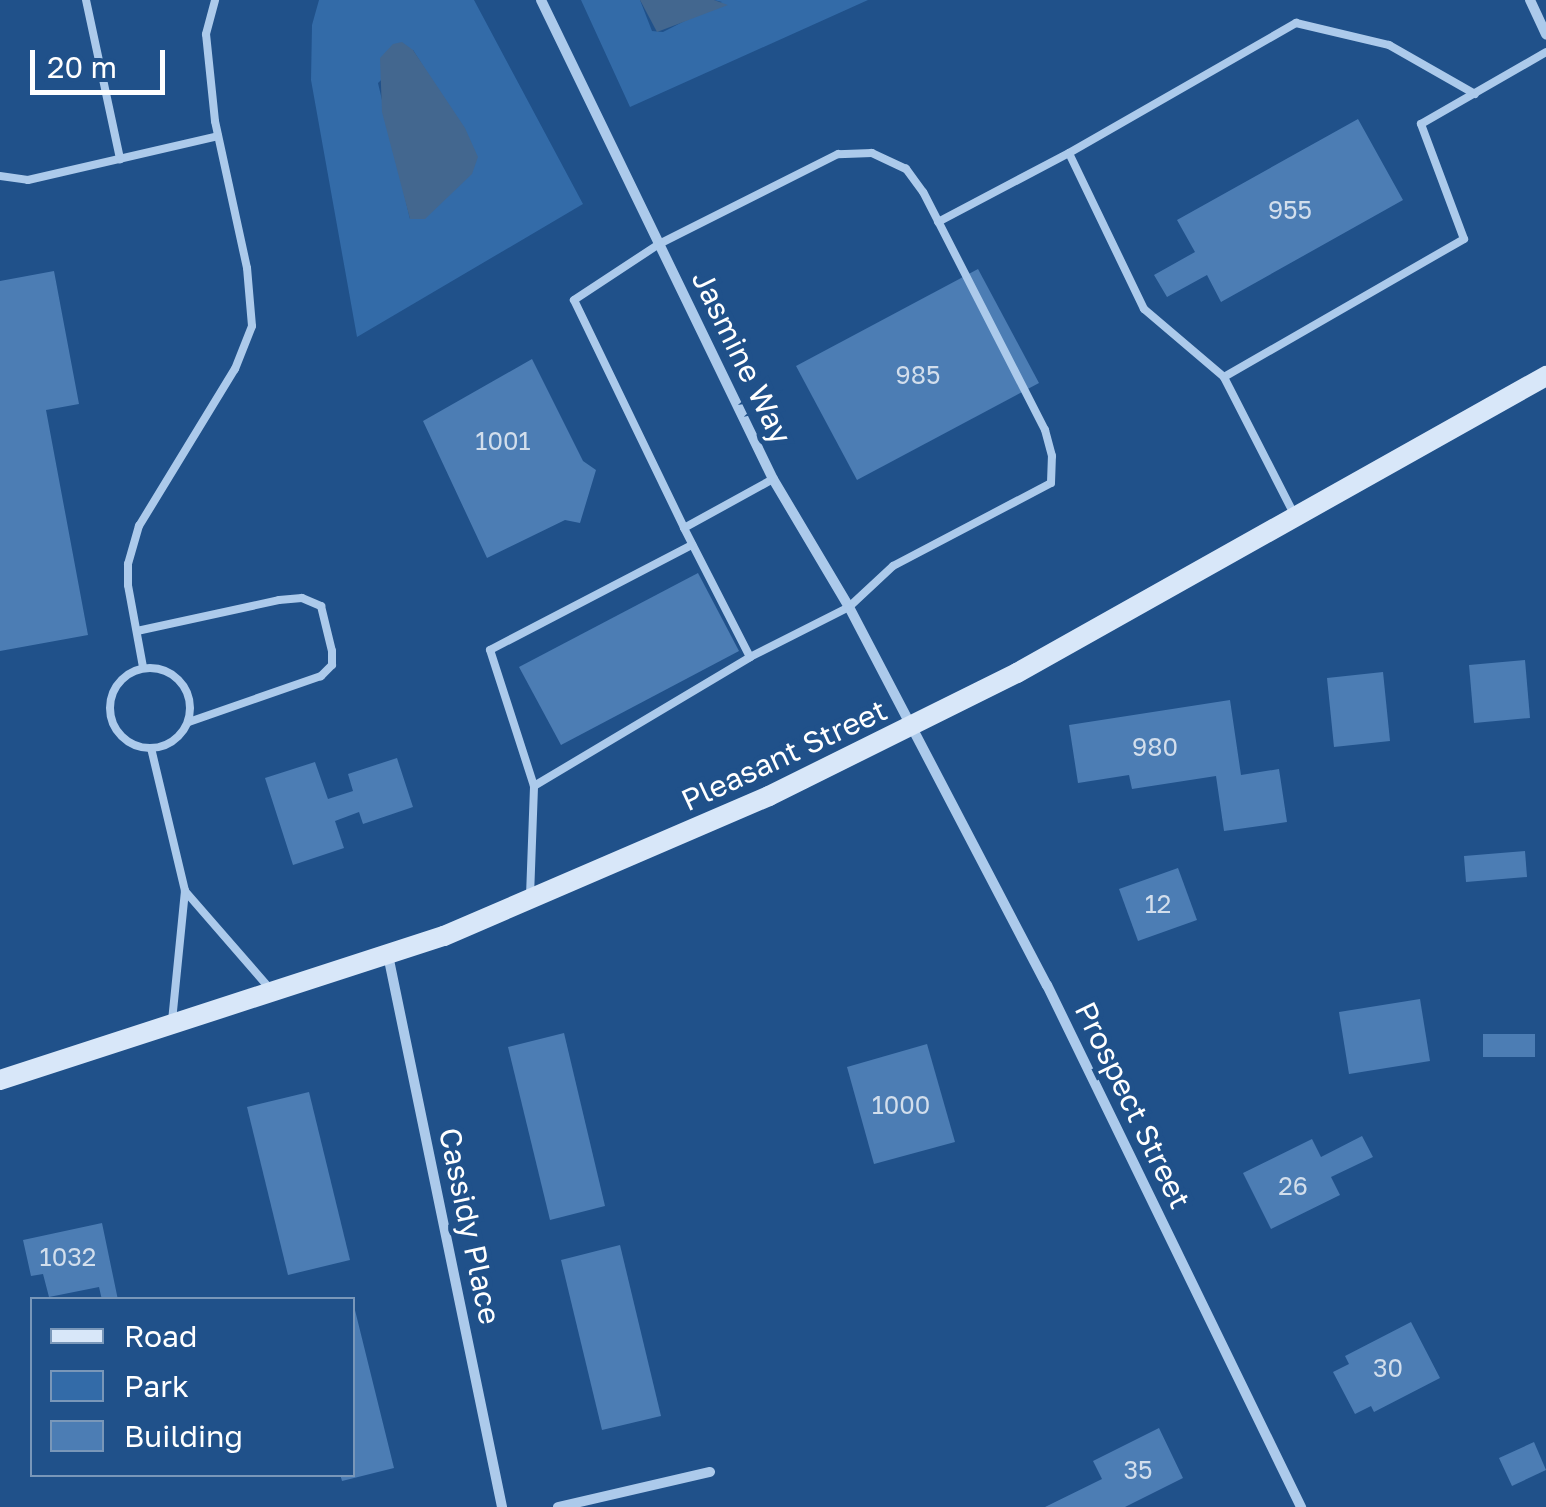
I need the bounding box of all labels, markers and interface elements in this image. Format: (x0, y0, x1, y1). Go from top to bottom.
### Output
scale bar (35, 30, 170, 92)
text: 20 m (47, 49, 117, 85)
house number: 955 (1268, 195, 1312, 225)
street label: Jasmine Way (685, 265, 799, 449)
house number: 985 (896, 360, 940, 390)
house number: 1001 (475, 426, 531, 456)
street label: Pleasant Street (676, 692, 892, 818)
house number: 980 (1132, 732, 1178, 762)
house number: 12 (1145, 889, 1171, 919)
street label: Prospect Street (1067, 996, 1199, 1214)
house number: 1000 (872, 1090, 930, 1120)
street label: Cassidy Place (432, 1124, 508, 1328)
house number: 26 (1278, 1171, 1308, 1201)
house number: 1032 (40, 1242, 96, 1272)
legend (30, 1297, 355, 1477)
text: Road (124, 1318, 198, 1354)
house number: 30 (1373, 1353, 1403, 1383)
text: Park (124, 1368, 189, 1404)
text: Building (124, 1418, 243, 1454)
house number: 35 (1123, 1455, 1153, 1485)

